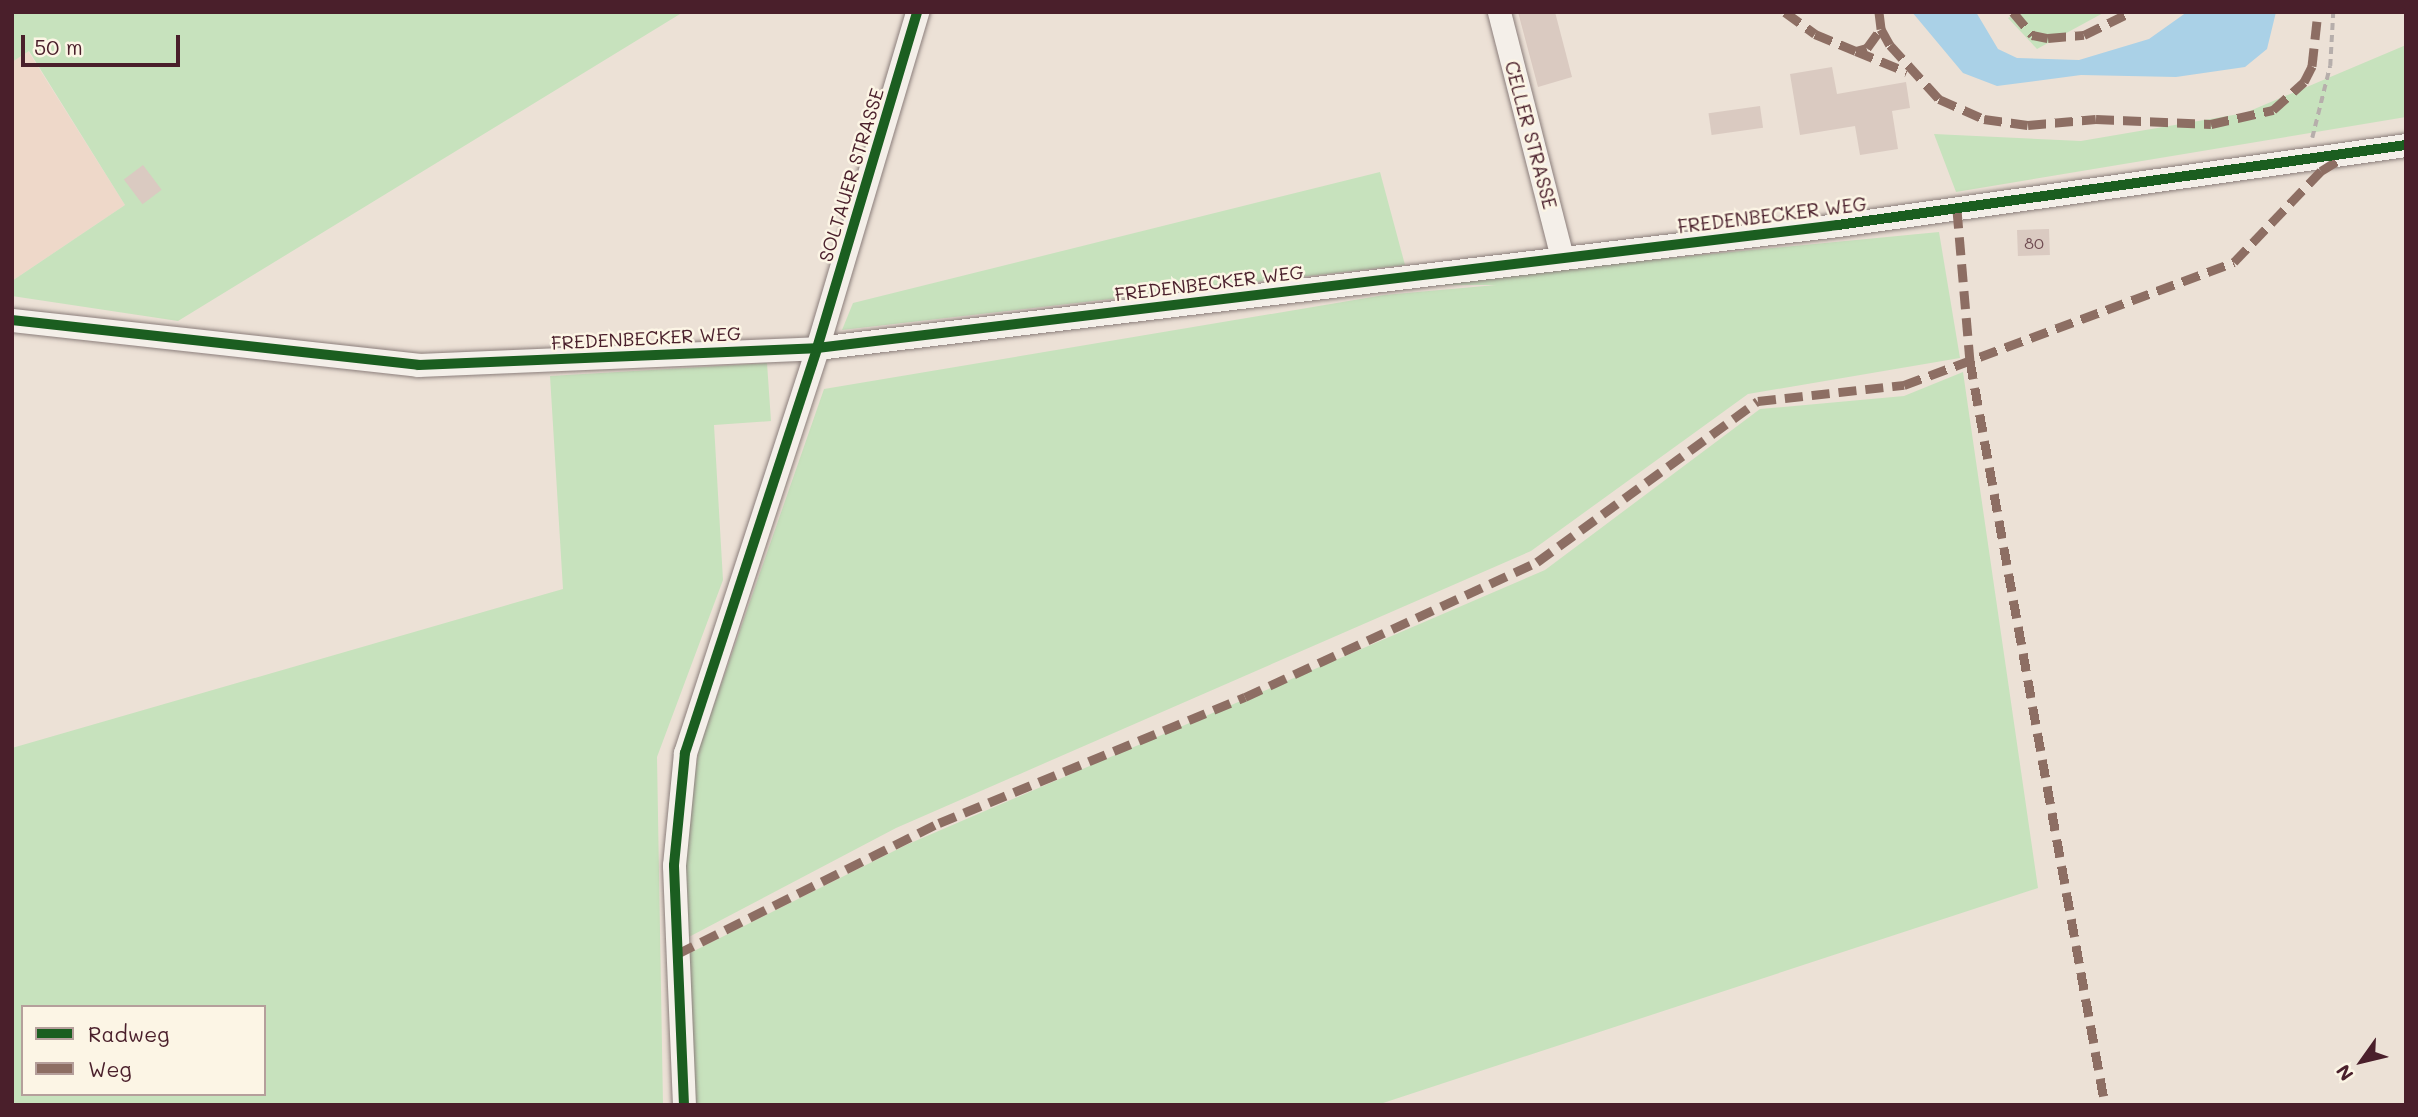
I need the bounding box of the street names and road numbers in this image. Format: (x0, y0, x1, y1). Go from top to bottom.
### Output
street label: CELLER STRASSE (1500, 58, 1562, 212)
street label: SOLTAUER STRASSE (814, 86, 888, 264)
street label: FREDENBECKER WEG (1676, 192, 1868, 238)
street label: FREDENBECKER WEG (1113, 260, 1305, 306)
street label: FREDENBECKER WEG (550, 322, 742, 354)

